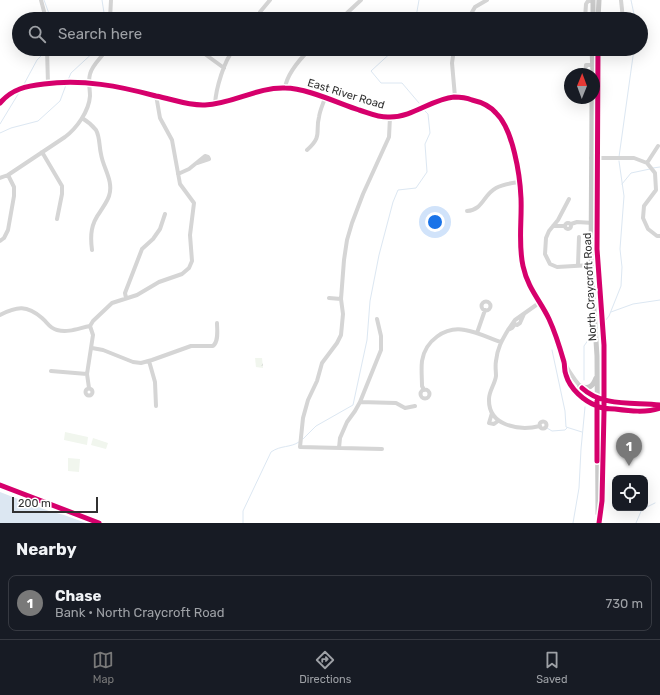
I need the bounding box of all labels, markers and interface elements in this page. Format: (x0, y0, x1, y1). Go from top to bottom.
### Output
search box (12, 12, 648, 56)
icon: search (26, 23, 48, 45)
text: Search here (58, 25, 142, 43)
north arrow (564, 68, 600, 104)
street label: East River Road (306, 76, 386, 112)
your location (425, 212, 445, 232)
street label: North Craycroft Road (581, 232, 599, 342)
pin: 1 (616, 433, 642, 466)
map controls (612, 475, 648, 511)
button: locate (612, 475, 648, 511)
scale bar (12, 495, 98, 514)
text: 200 m (18, 497, 51, 510)
text: Nearby (16, 539, 77, 559)
text: Chase (55, 587, 101, 605)
text: 1 (27, 596, 33, 611)
text: 730 m (606, 596, 643, 611)
text: Bank · North Craycroft Road (55, 605, 225, 620)
tab: Map (92, 649, 114, 686)
tab: Directions (299, 649, 351, 686)
tab: Saved (536, 649, 568, 686)

